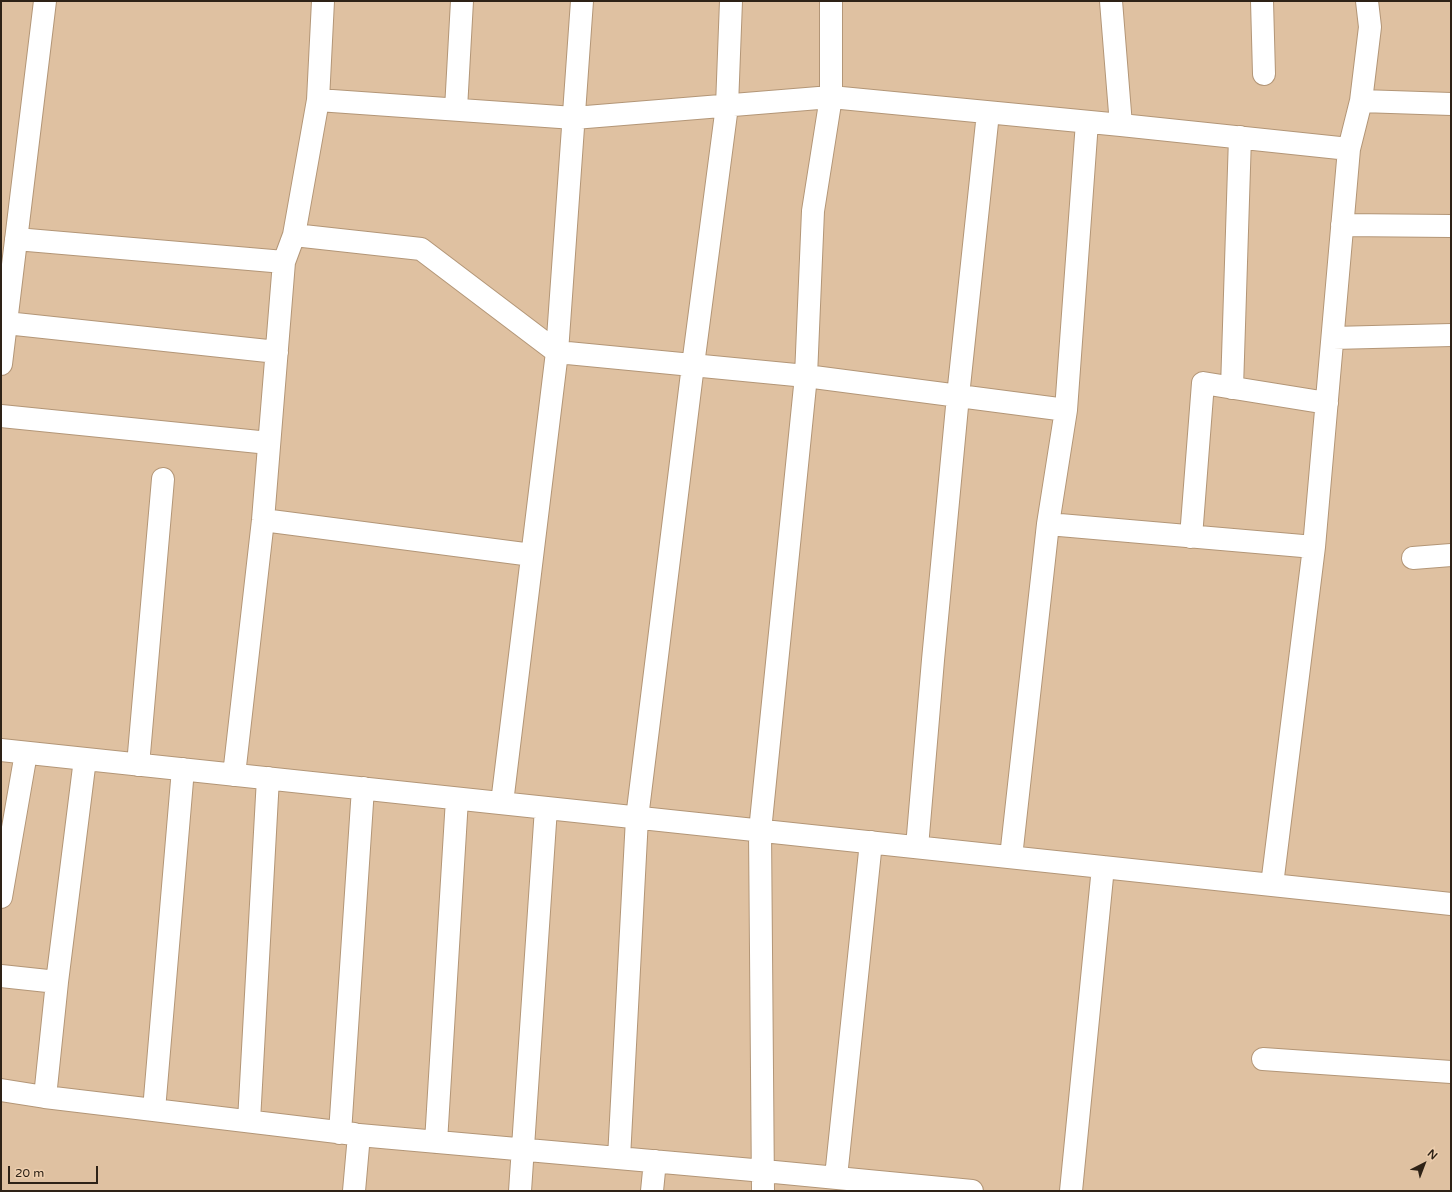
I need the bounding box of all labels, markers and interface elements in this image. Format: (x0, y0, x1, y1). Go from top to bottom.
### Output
north arrow (1404, 1144, 1444, 1184)
text: N (1425, 1147, 1440, 1163)
scale bar (10, 1158, 100, 1184)
text: 20 m (15, 1166, 44, 1180)

